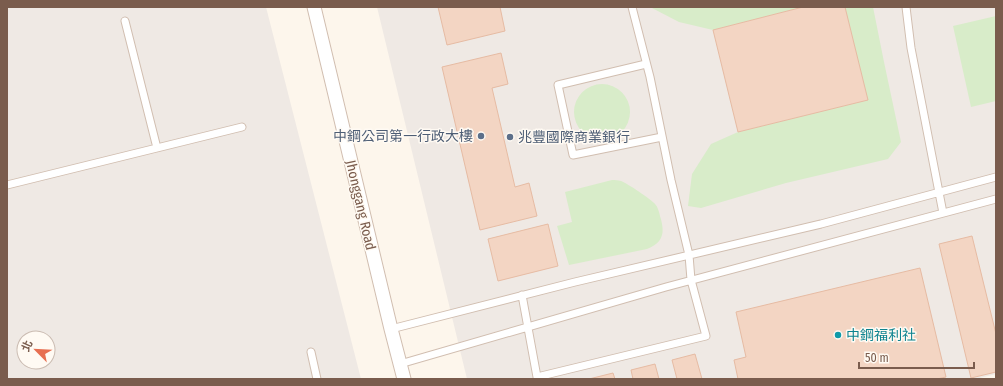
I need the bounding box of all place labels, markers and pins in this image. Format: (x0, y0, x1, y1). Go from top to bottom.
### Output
place label: 中鋼公司第一行政大樓 (333, 128, 473, 145)
place label: 兆豐國際商業銀行 (518, 129, 630, 146)
marker: 中鋼公司第一行政大樓 (476, 131, 486, 141)
marker: 兆豐國際商業銀行 (505, 132, 515, 142)
place label: 中鋼福利社 (846, 327, 916, 344)
marker: 中鋼福利社 (833, 330, 843, 340)

